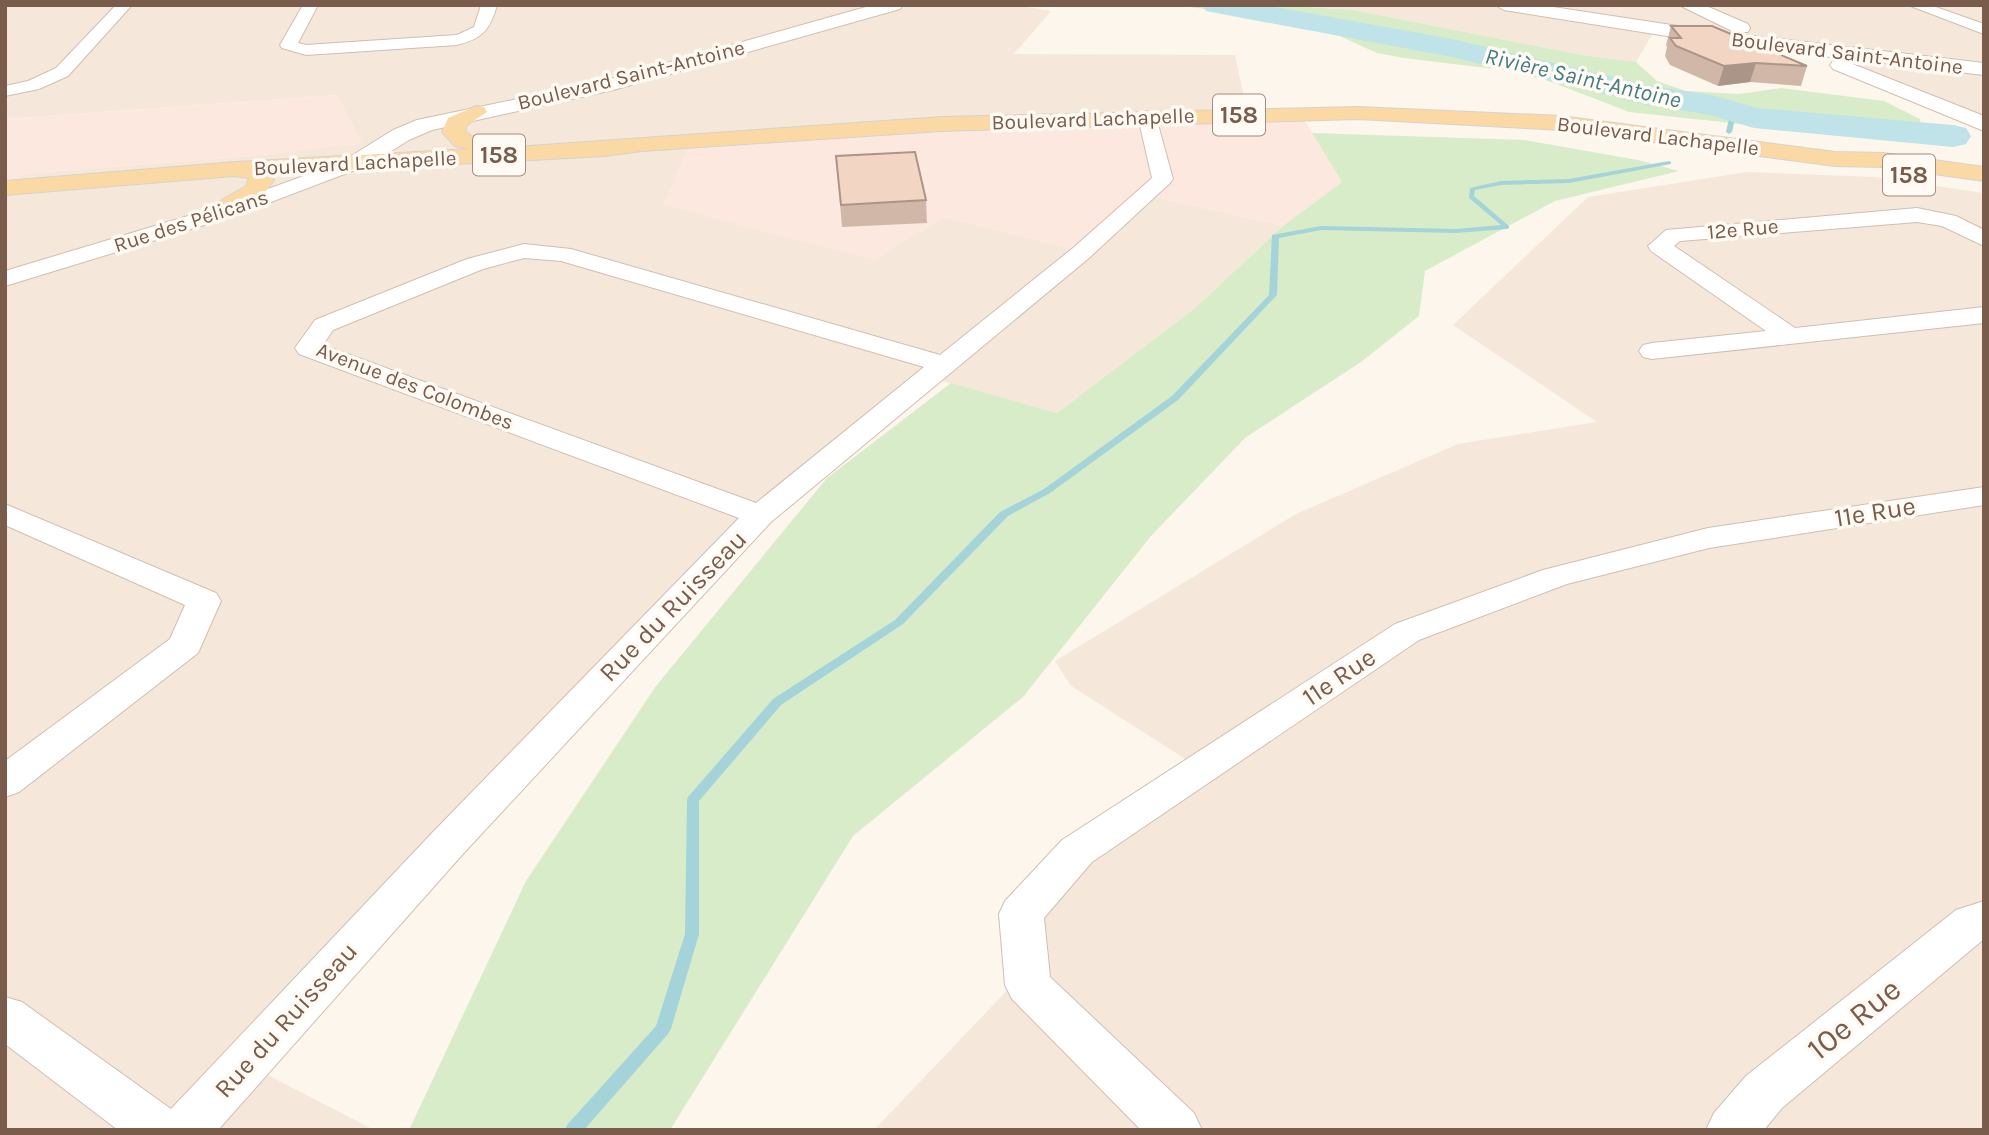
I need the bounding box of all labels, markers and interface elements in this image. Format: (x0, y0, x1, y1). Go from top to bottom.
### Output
street label: Boulevard Saint-Antoine (1730, 27, 1964, 79)
street label: Boulevard Saint-Antoine (515, 35, 747, 115)
water label: Rivière Saint-Antoine (1482, 42, 1684, 114)
road number: 158 (1213, 94, 1265, 135)
street label: Boulevard Lachapelle (991, 103, 1195, 135)
street label: Boulevard Lachapelle (1556, 112, 1760, 160)
road number: 158 (473, 134, 525, 176)
street label: Boulevard Lachapelle (253, 146, 457, 180)
road number: 158 (1883, 154, 1935, 196)
street label: Rue des Pélicans (111, 185, 271, 257)
street label: 12e Rue (1706, 214, 1780, 244)
street label: Avenue des Colombes (313, 337, 517, 435)
street label: 11e Rue (1832, 490, 1918, 534)
street label: Rue du Ruisseau (593, 524, 753, 688)
street label: 11e Rue (1296, 641, 1382, 713)
street label: Rue du Ruisseau (208, 936, 364, 1104)
street label: 10e Rue (1800, 970, 1908, 1068)

